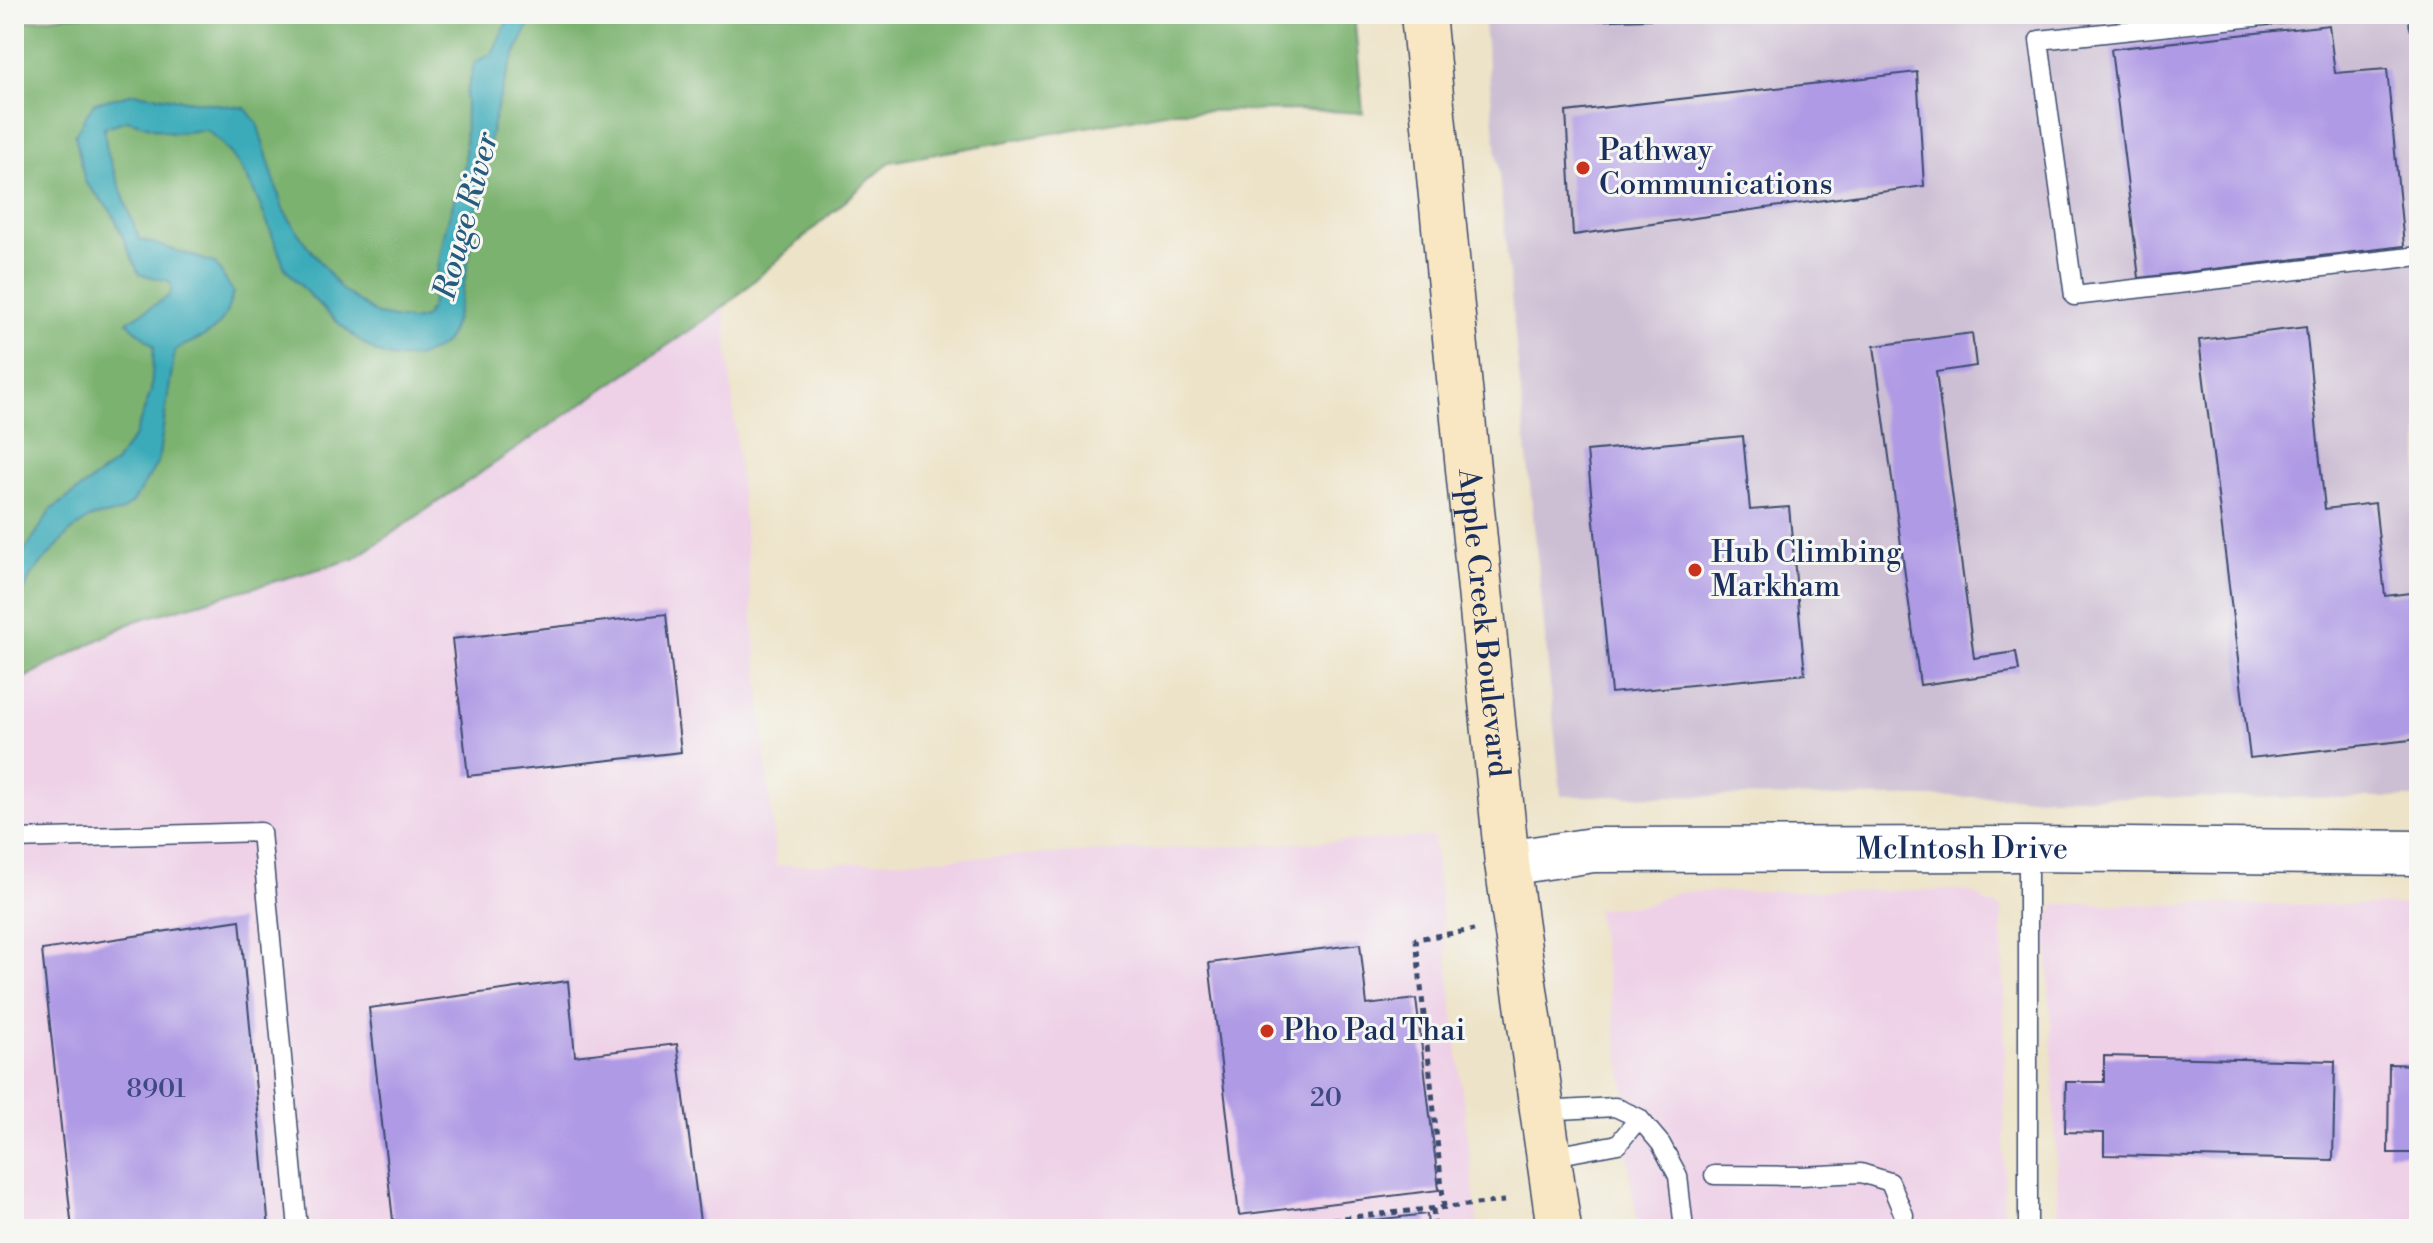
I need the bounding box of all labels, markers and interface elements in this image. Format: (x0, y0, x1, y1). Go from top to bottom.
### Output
water label: Rouge River (424, 127, 508, 305)
place label: Pathway Communications (1599, 132, 1833, 204)
marker: Pathway Communications (1574, 159, 1592, 177)
street label: Apple Creek Boulevard (1449, 466, 1517, 779)
place label: Hub Climbing Markham (1711, 534, 1902, 606)
marker: Hub Climbing Markham (1686, 561, 1704, 579)
street label: McIntosh Drive (1856, 830, 2068, 868)
place label: Pho Pad Thai (1283, 1012, 1465, 1050)
marker: Pho Pad Thai (1258, 1022, 1276, 1040)
house number: 8901 (126, 1073, 186, 1105)
house number: 20 (1310, 1082, 1342, 1114)

